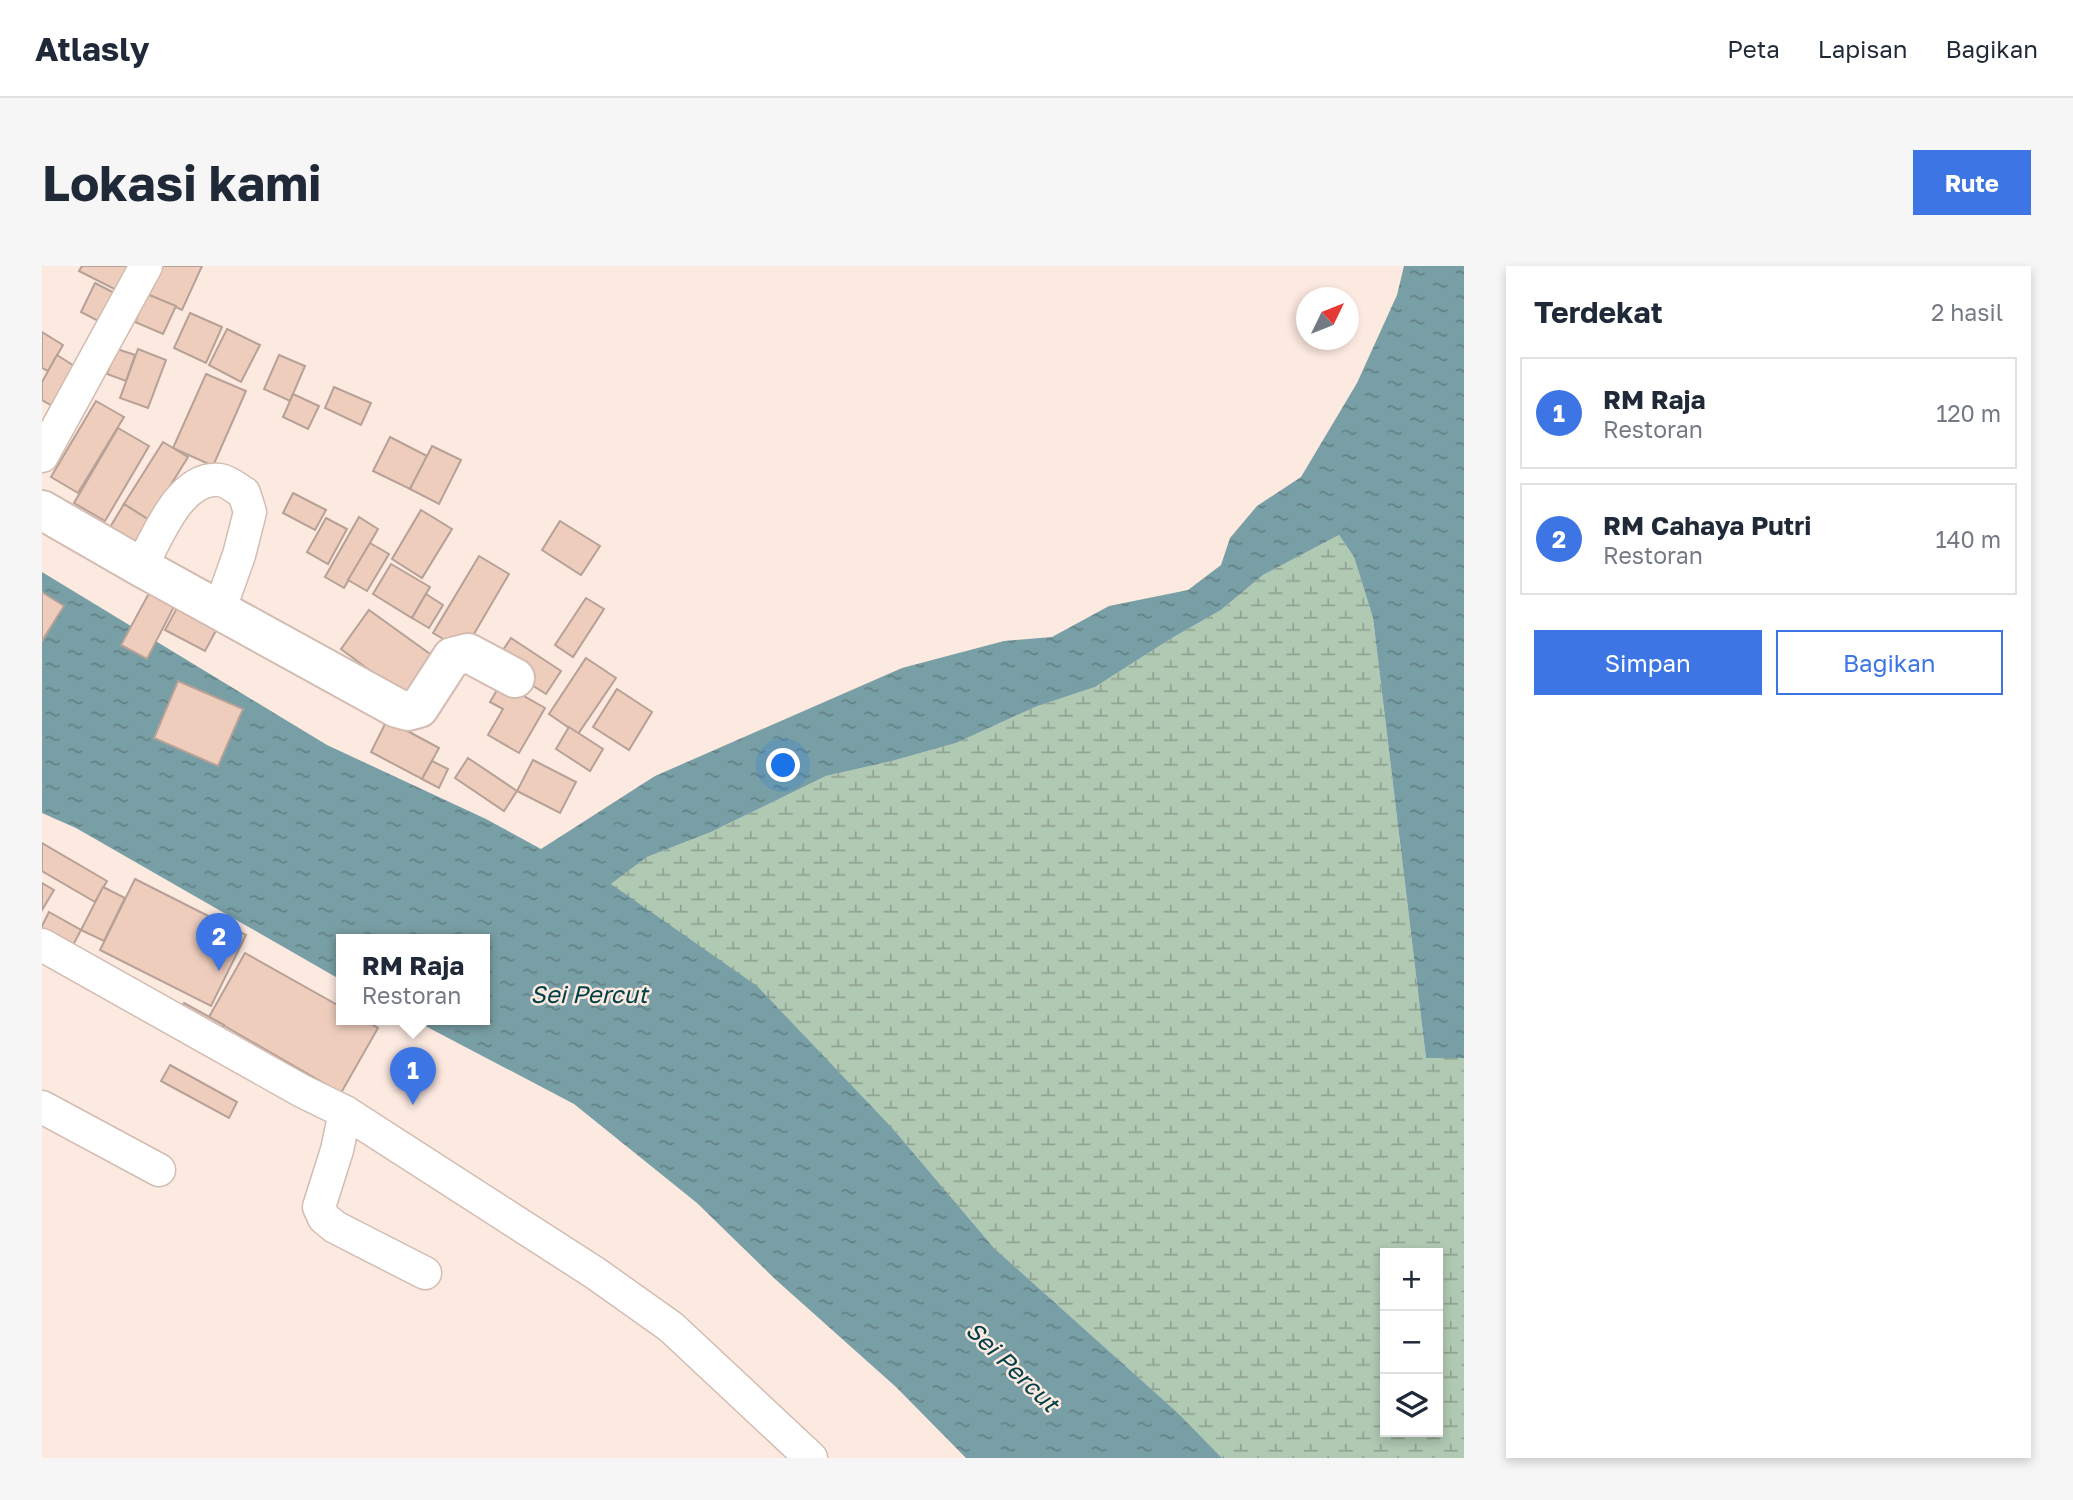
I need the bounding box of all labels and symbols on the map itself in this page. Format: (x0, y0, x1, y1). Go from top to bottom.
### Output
north arrow (1296, 287, 1359, 350)
your location (766, 748, 800, 782)
pin: 2 (196, 913, 242, 971)
water label: Sei Percut (530, 979, 650, 1008)
pin: 1 (390, 1047, 436, 1105)
water label: Sei Percut (961, 1315, 1067, 1419)

